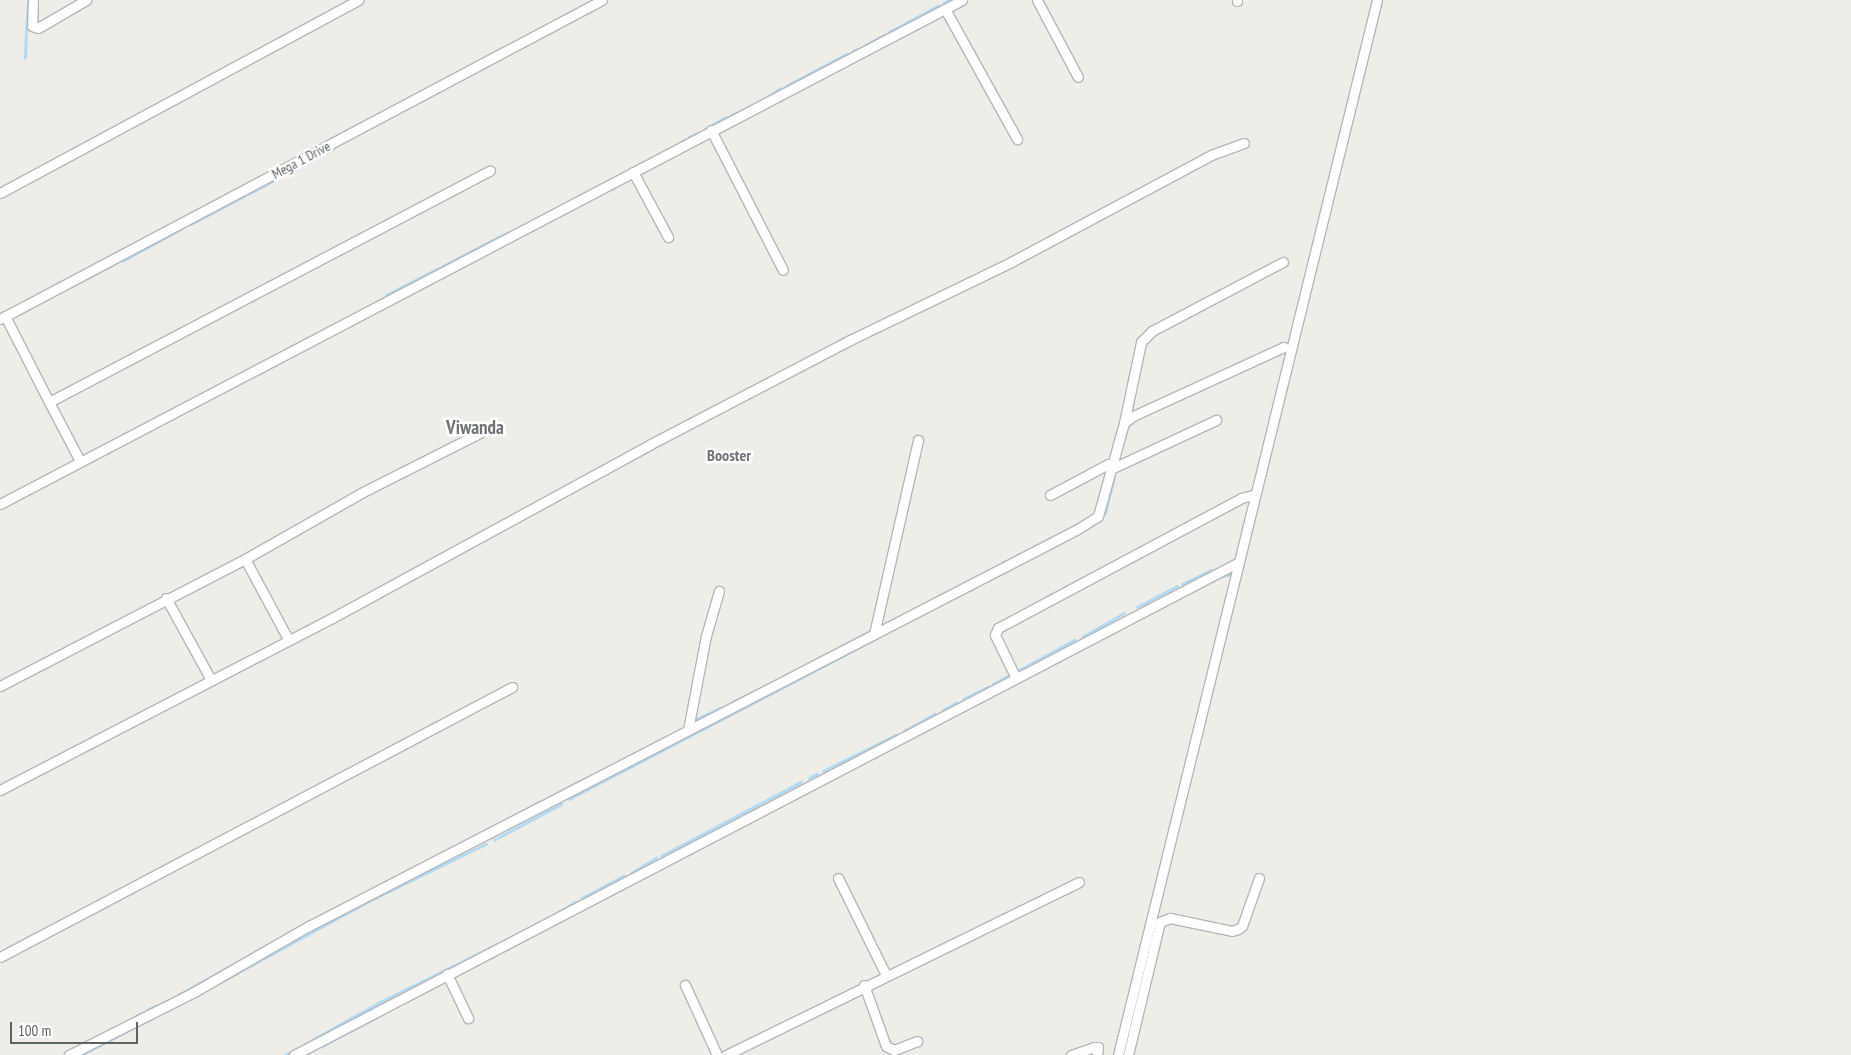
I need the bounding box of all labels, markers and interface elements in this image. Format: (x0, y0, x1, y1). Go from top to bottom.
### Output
street label: Mega 1 Drive (269, 138, 333, 182)
district label: Viwanda (446, 417, 504, 439)
district label: Booster (707, 445, 751, 465)
scale bar (12, 1012, 140, 1044)
text: 100 m (18, 1021, 51, 1040)

